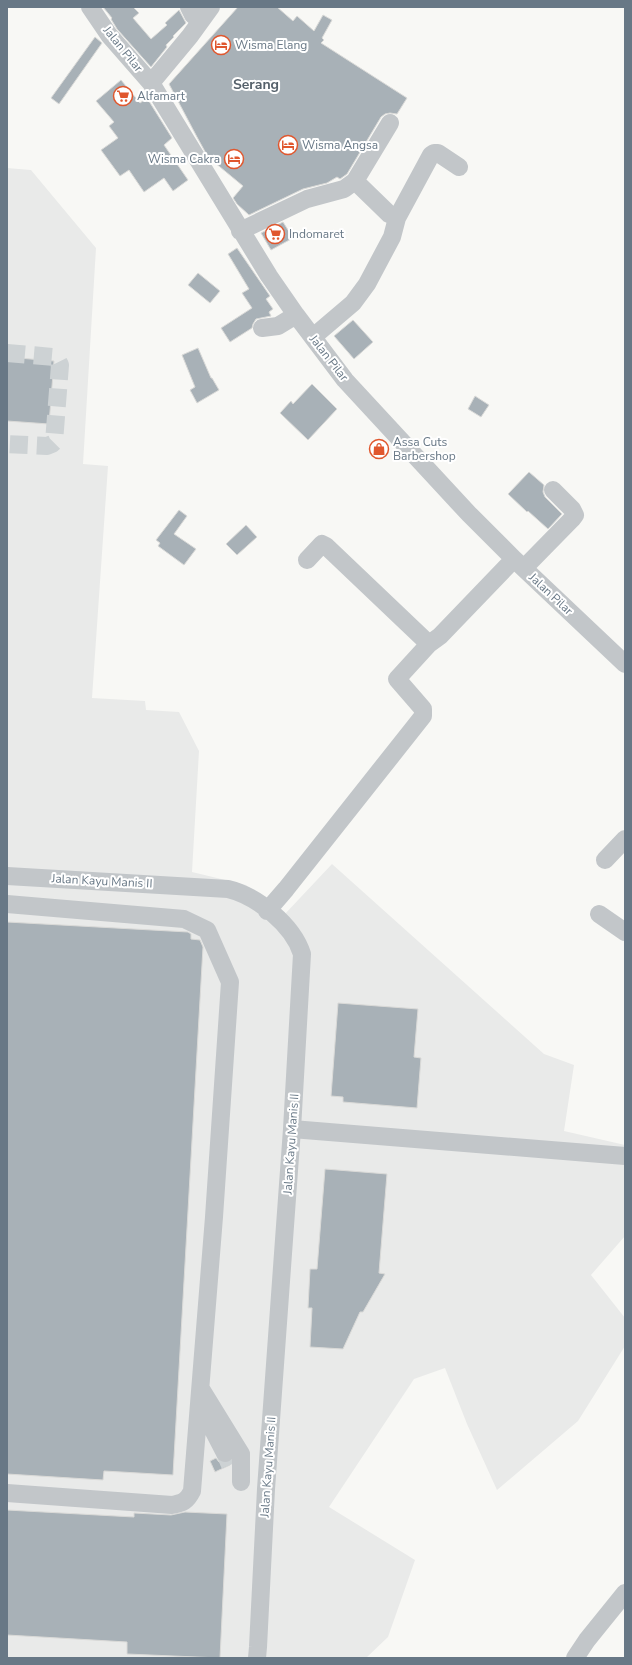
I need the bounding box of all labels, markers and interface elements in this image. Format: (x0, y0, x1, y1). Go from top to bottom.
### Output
street label: Jalan Pilar (99, 22, 147, 76)
hotel icon: Wisma Elang (210, 34, 232, 56)
place label: Wisma Elang (235, 37, 307, 53)
district label: Serang (233, 75, 279, 94)
supermarket icon: Alfamart (112, 85, 134, 107)
place label: Alfamart (137, 88, 186, 104)
hotel icon: Wisma Angsa (277, 134, 299, 156)
place label: Wisma Angsa (302, 137, 378, 153)
hotel icon: Wisma Cakra (223, 148, 245, 170)
place label: Wisma Cakra (148, 151, 220, 167)
supermarket icon: Indomaret (264, 223, 286, 245)
place label: Indomaret (289, 226, 345, 242)
street label: Jalan Pilar (305, 331, 353, 385)
place label: Assa Cuts Barbershop (393, 434, 456, 464)
shop icon: Assa Cuts Barbershop (368, 438, 390, 460)
street label: Jalan Pilar (525, 569, 577, 619)
street label: Jalan Kayu Manis II (50, 870, 153, 892)
street label: Jalan Kayu Manis II (279, 1093, 303, 1196)
street label: Jalan Kayu Manis II (256, 1416, 280, 1519)

